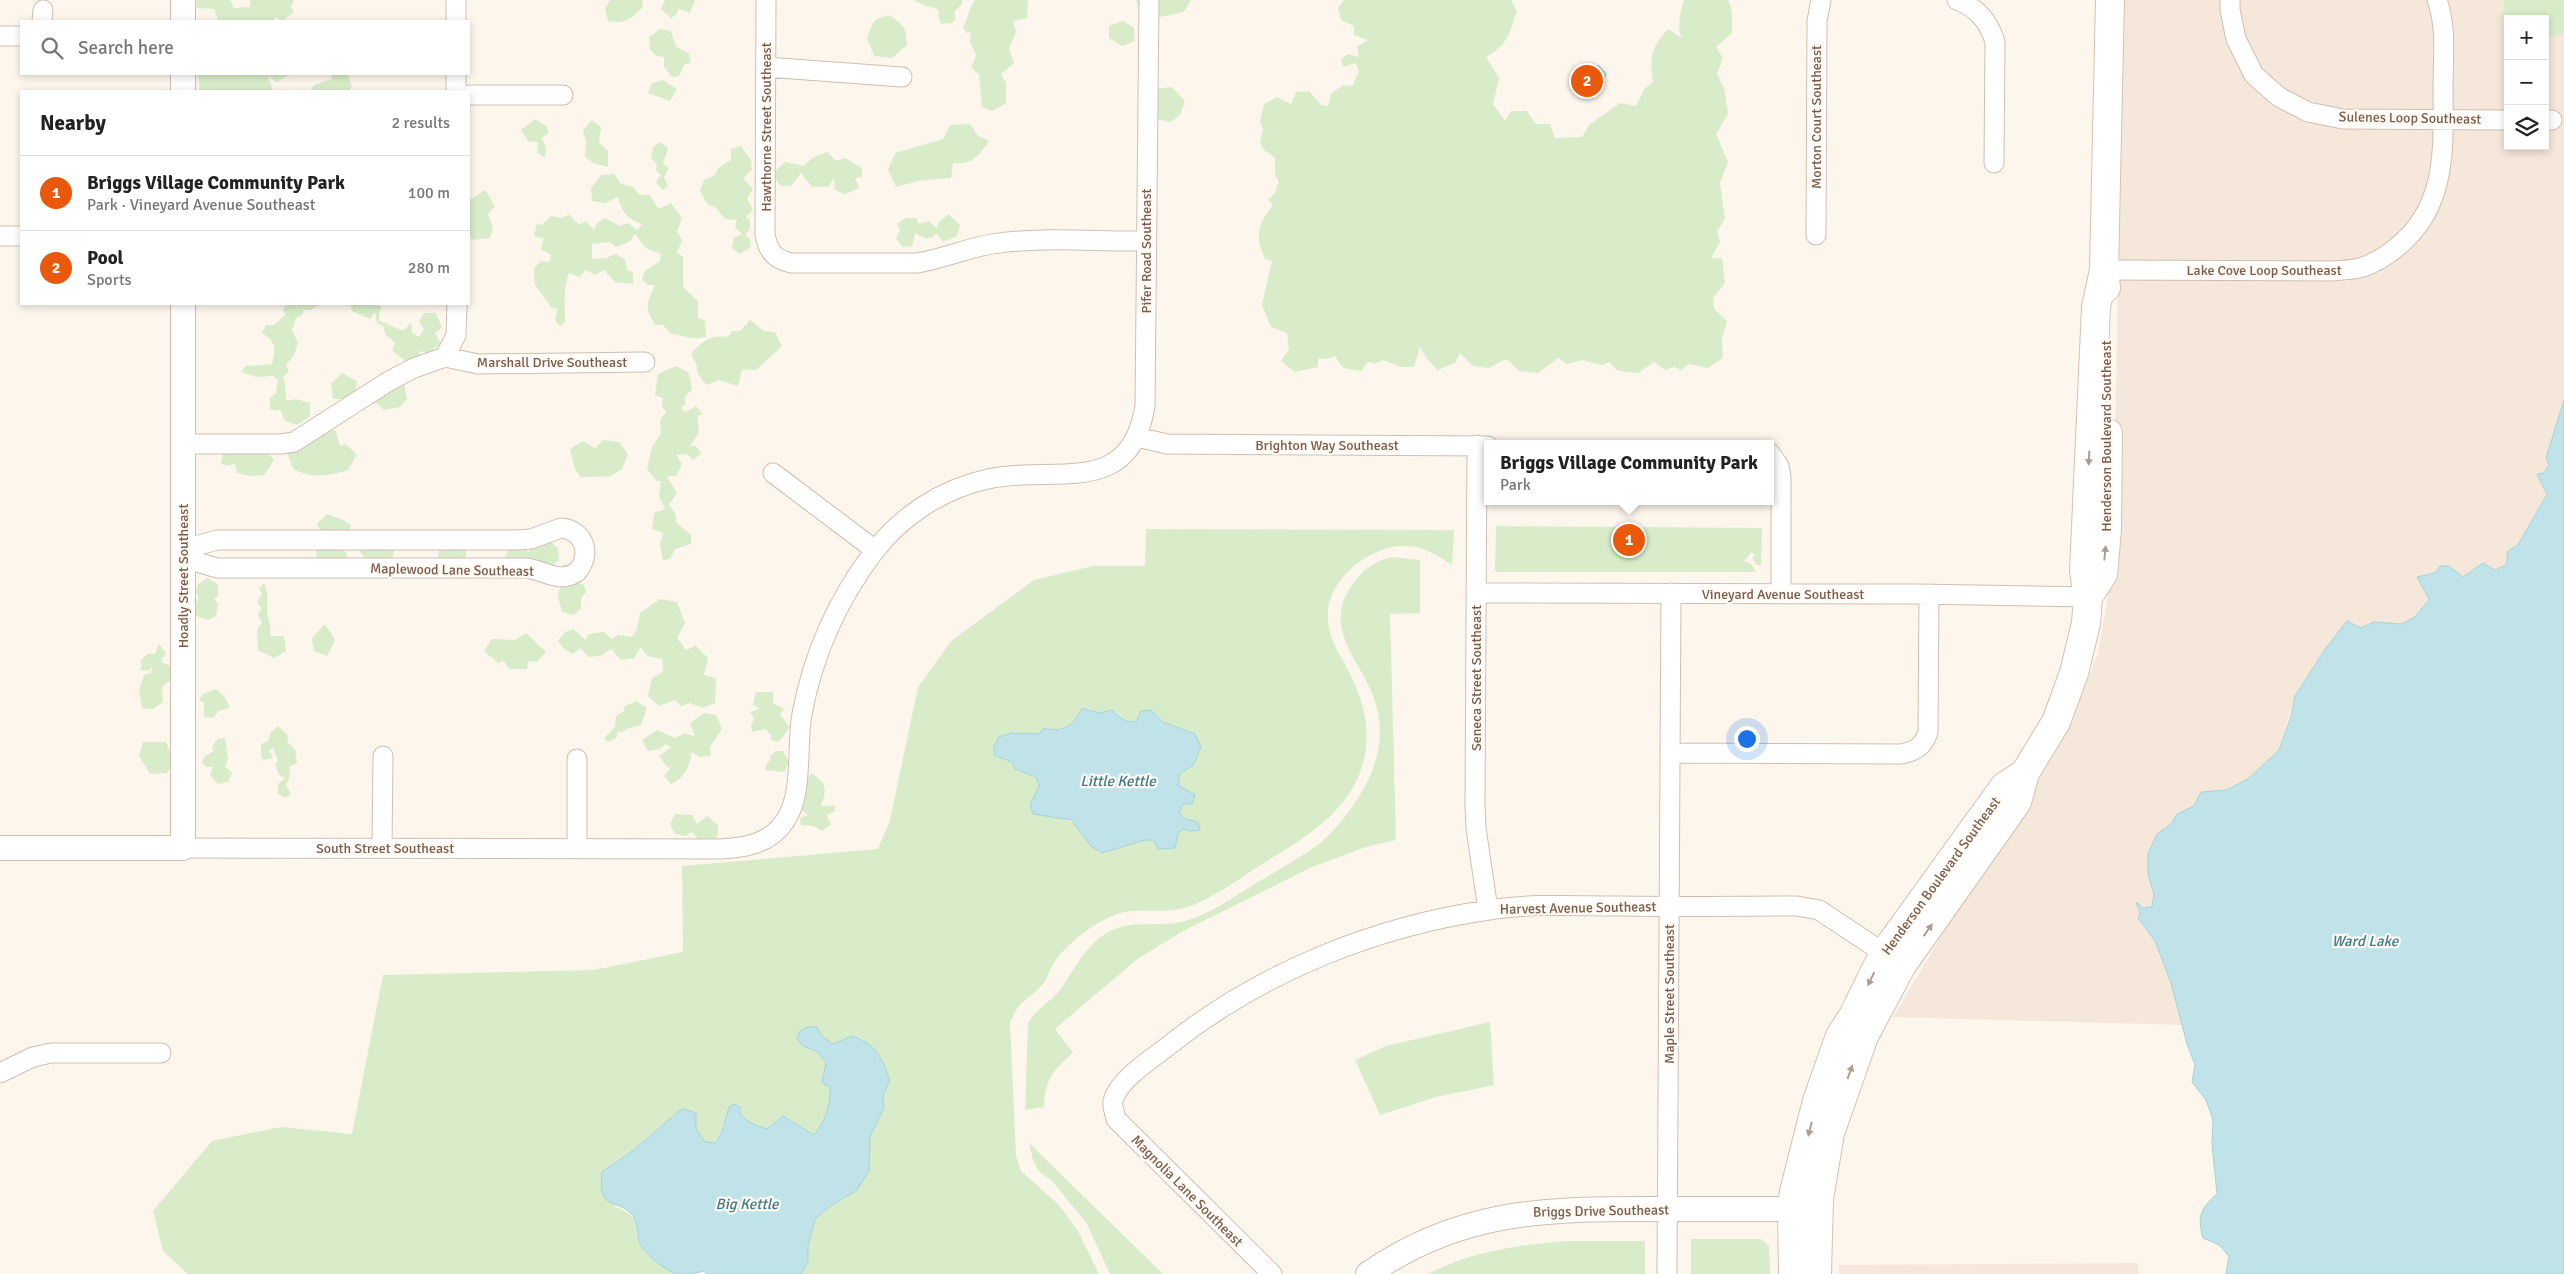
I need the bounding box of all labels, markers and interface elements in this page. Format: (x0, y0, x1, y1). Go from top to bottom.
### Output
map controls (2504, 15, 2549, 150)
button: + (2504, 15, 2549, 60)
search box (20, 20, 470, 75)
icon: search (38, 34, 66, 62)
text: Search here (78, 36, 174, 60)
street label: Hawthorne Street Southeast (758, 42, 775, 212)
street label: Morton Court Southeast (1808, 45, 1825, 189)
button: − (2504, 60, 2549, 105)
pin: 2 (1571, 62, 1603, 100)
button: layers (2504, 105, 2549, 150)
street label: Sulenes Loop Southeast (2339, 108, 2482, 128)
text: Nearby (40, 110, 106, 136)
text: 2 results (391, 113, 450, 133)
text: Briggs Village Community Park (87, 171, 345, 195)
text: 1 (52, 183, 60, 203)
text: 100 m (408, 183, 450, 203)
street label: Pifer Road Southeast (1138, 188, 1155, 313)
text: Park · Vineyard Avenue Southeast (87, 195, 315, 215)
text: Pool (87, 246, 124, 270)
text: 2 (52, 258, 60, 278)
text: 280 m (408, 258, 450, 278)
street label: Lake Cove Loop Southeast (2186, 262, 2342, 279)
text: Sports (87, 270, 132, 290)
street label: Henderson Boulevard Southeast (2098, 340, 2115, 532)
street label: Marshall Drive Southeast (477, 354, 627, 371)
street label: Brighton Way Southeast (1255, 437, 1399, 454)
popup (1484, 440, 1774, 505)
one-way arrow (2085, 450, 2093, 466)
text: Briggs Village Community Park (1500, 451, 1758, 475)
text: Park (1500, 475, 1531, 495)
street label: Hoadly Street Southeast (175, 504, 192, 648)
pin: 1 (1613, 521, 1645, 559)
one-way arrow (2101, 544, 2109, 560)
street label: Maplewood Lane Southeast (370, 560, 534, 580)
street label: Vineyard Avenue Southeast (1702, 586, 1864, 603)
street label: Seneca Street Southeast (1468, 605, 1485, 751)
your location (1734, 726, 1760, 752)
water label: Little Kettle (1080, 772, 1157, 790)
street label: Henderson Boulevard Southeast (1878, 794, 2004, 958)
street label: South Street Southeast (316, 840, 454, 857)
street label: Harvest Avenue Southeast (1500, 898, 1657, 918)
street label: Maple Street Southeast (1661, 924, 1678, 1064)
one-way arrow (1922, 924, 1933, 937)
water label: Ward Lake (2332, 932, 2400, 950)
one-way arrow (1867, 972, 1875, 986)
one-way arrow (1846, 1064, 1854, 1079)
one-way arrow (1806, 1121, 1814, 1136)
street label: Magnolia Lane Southeast (1128, 1132, 1246, 1250)
water label: Big Kettle (716, 1195, 780, 1213)
street label: Briggs Drive Southeast (1533, 1201, 1669, 1221)

